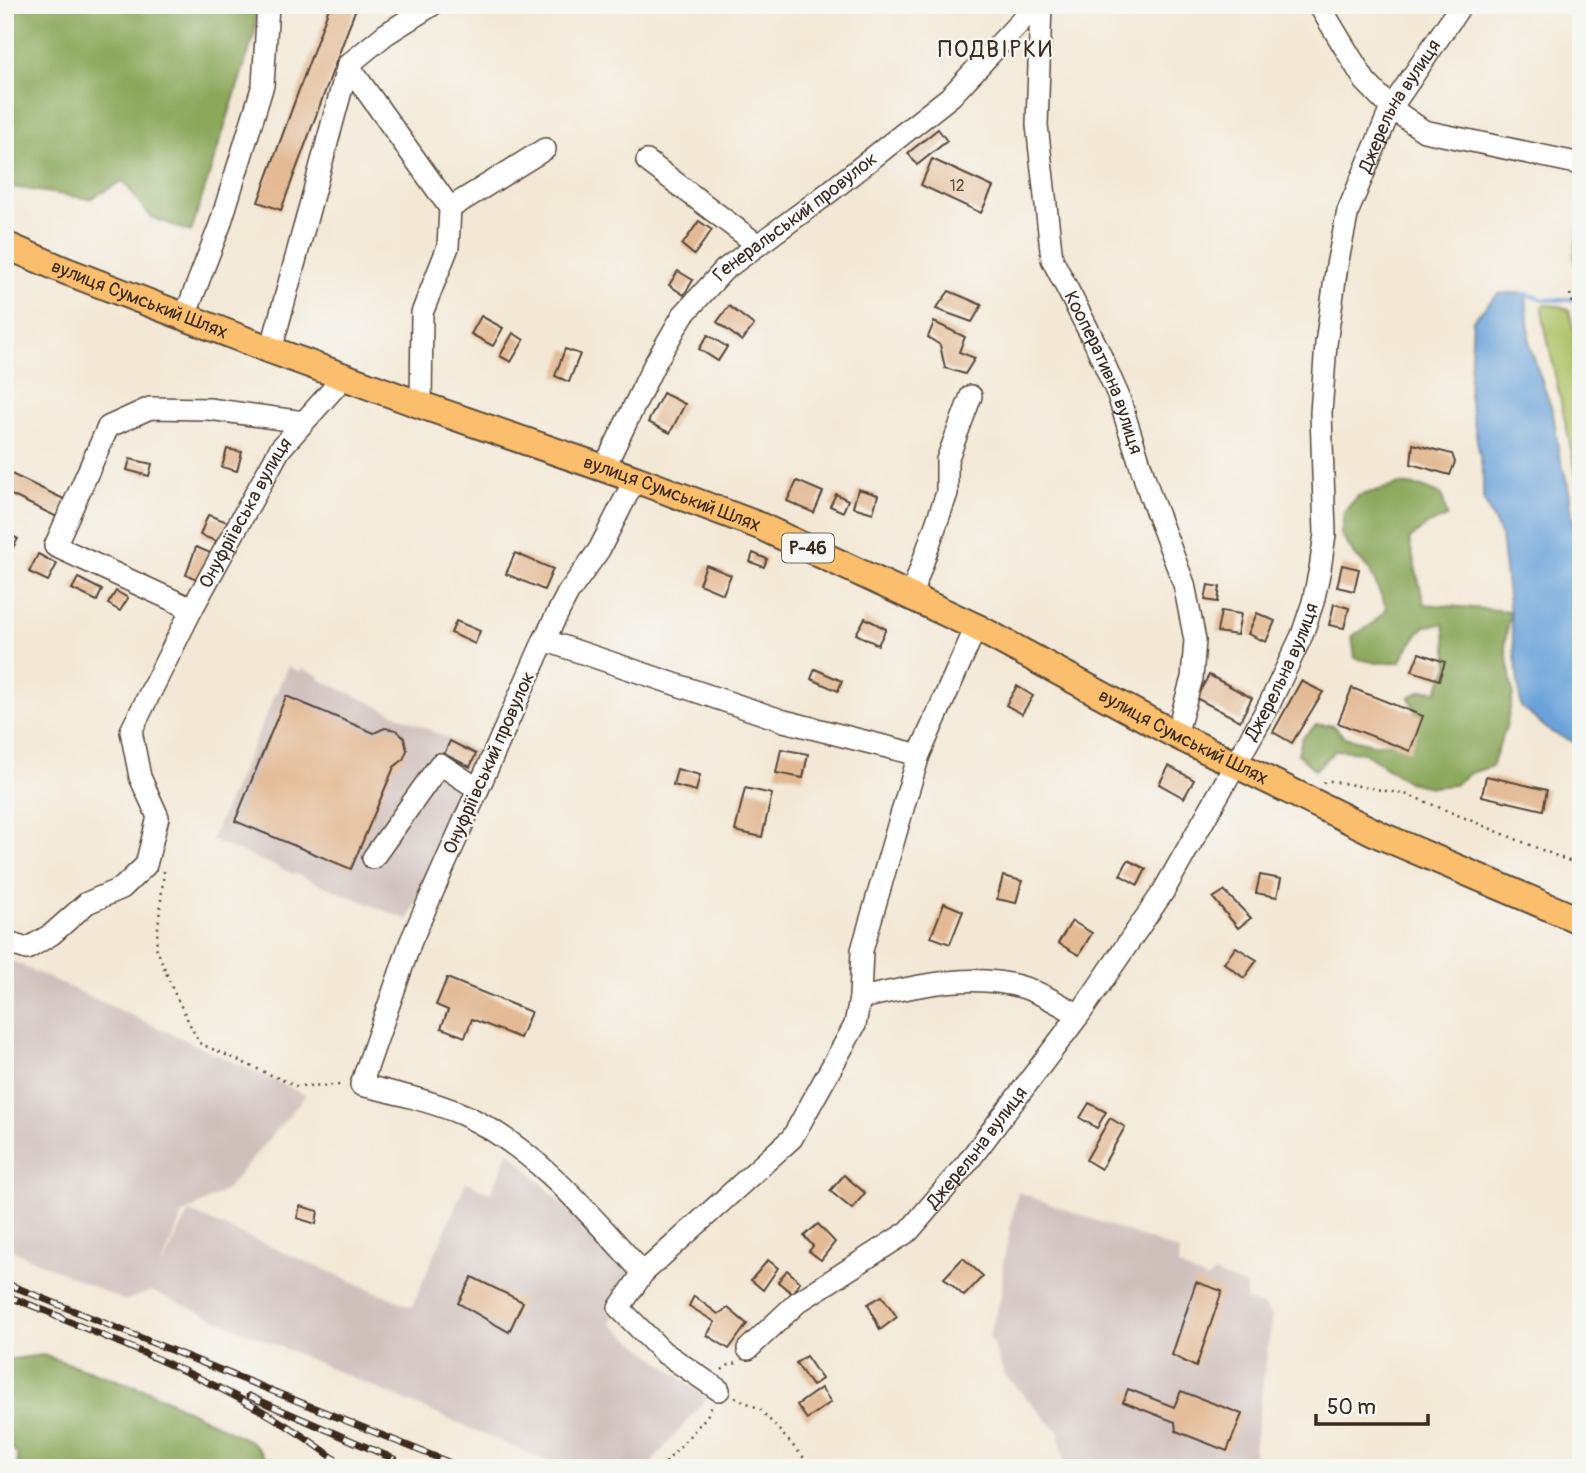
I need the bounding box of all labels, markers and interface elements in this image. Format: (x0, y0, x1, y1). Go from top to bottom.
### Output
district label: ПОДВІРКИ (938, 35, 1054, 64)
street label: Джерельна вулиця (1353, 35, 1446, 177)
street label: Генеральський провулок (708, 147, 882, 286)
house number: 12 (949, 176, 965, 196)
street label: вулиця Сумський Шлях (48, 254, 231, 344)
street label: Кооперативна вулиця (1058, 287, 1148, 457)
street label: Онуфріївська вулиця (194, 432, 297, 593)
street label: вулиця Сумський Шлях (580, 450, 764, 537)
road number: Р-46 (782, 534, 834, 562)
street label: Джерельна вулиця (1239, 600, 1324, 746)
street label: Онуфріївський провулок (438, 668, 540, 858)
street label: вулиця Сумський Шлях (1095, 684, 1272, 790)
street label: Джерельна вулиця (921, 1082, 1033, 1214)
scale bar (1316, 1382, 1428, 1426)
text: 50 m (1327, 1394, 1376, 1421)

